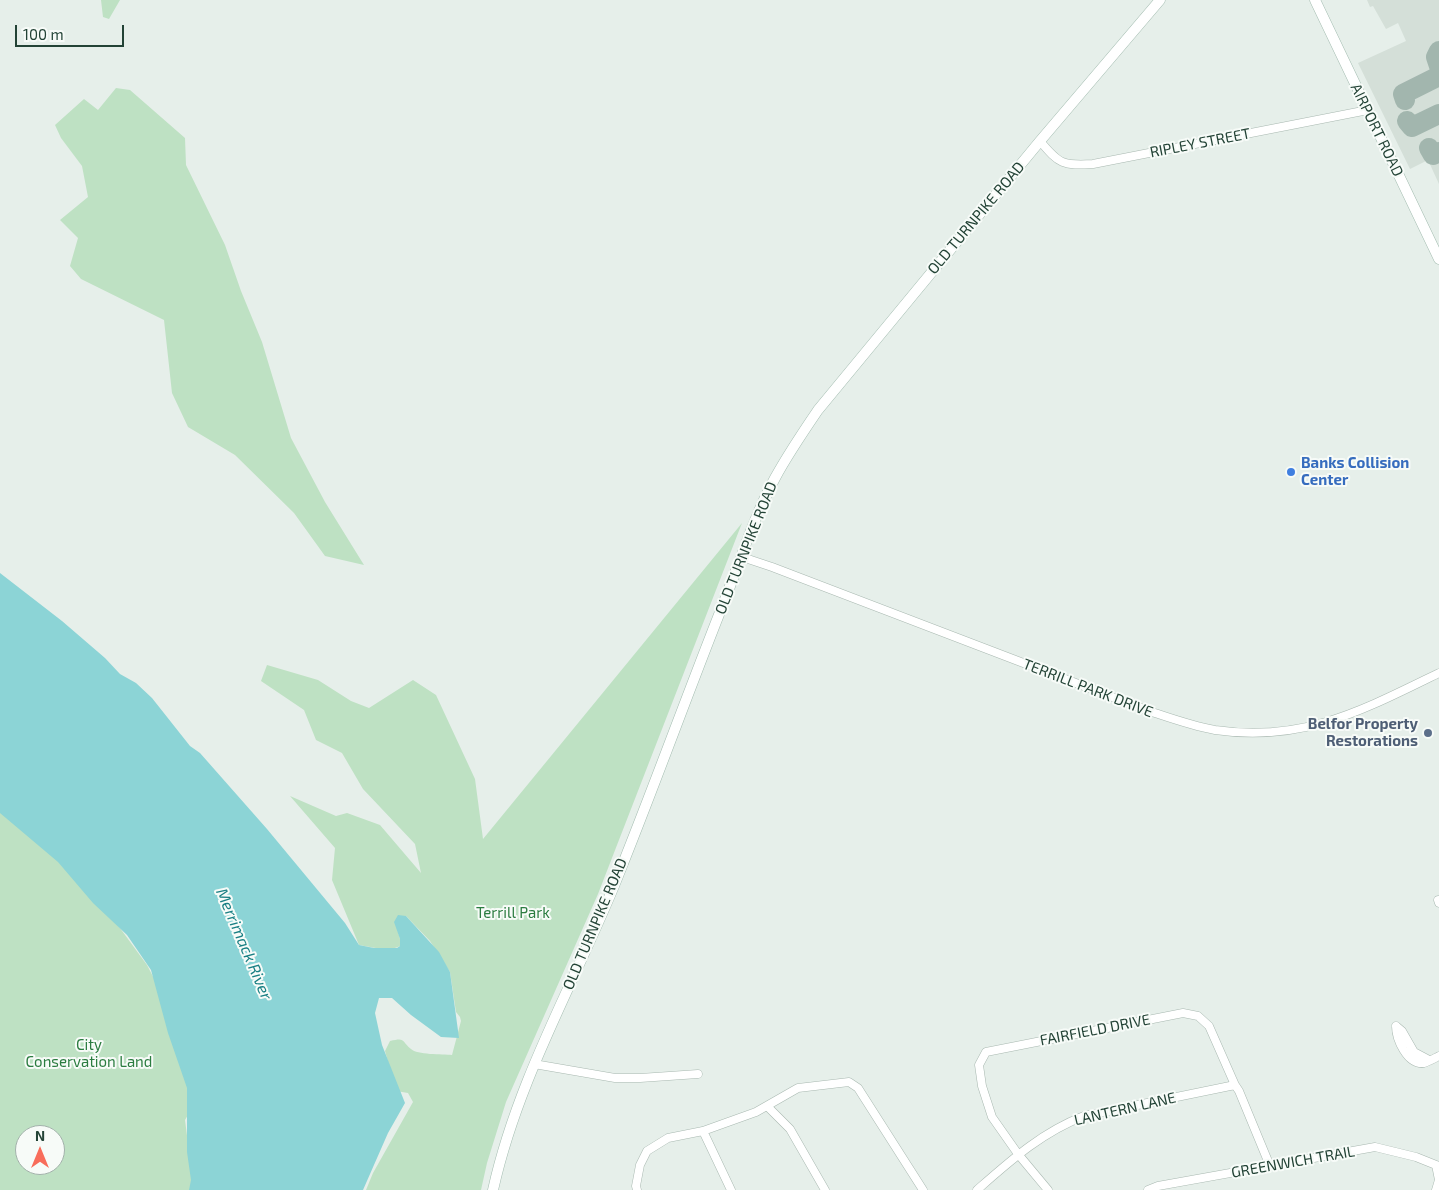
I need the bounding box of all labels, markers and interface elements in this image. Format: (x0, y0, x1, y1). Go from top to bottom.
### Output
scale bar (18, 15, 126, 47)
text: 100 m (23, 25, 64, 43)
street label: AIRPORT ROAD (1347, 81, 1407, 179)
street label: RIPLEY STREET (1148, 124, 1252, 162)
street label: OLD TURNPIKE ROAD (924, 158, 1028, 278)
place label: Banks Collision Center (1301, 454, 1409, 489)
marker: Banks Collision Center (1285, 466, 1297, 478)
street label: OLD TURNPIKE ROAD (711, 479, 781, 617)
street label: TERRILL PARK DRIVE (1020, 655, 1156, 721)
place label: Belfor Property Restorations (1308, 715, 1418, 750)
marker: Belfor Property Restorations (1422, 727, 1434, 739)
street label: OLD TURNPIKE ROAD (559, 855, 631, 993)
water label: Merrimack River (212, 885, 276, 1003)
park label: Terrill Park (476, 904, 550, 922)
street label: FAIRFIELD DRIVE (1038, 1010, 1152, 1050)
park label: City Conservation Land (26, 1036, 152, 1071)
street label: LANTERN LANE (1072, 1089, 1178, 1129)
north arrow (15, 1125, 65, 1175)
text: N (35, 1127, 45, 1144)
street label: GREENWICH TRAIL (1230, 1142, 1356, 1182)

